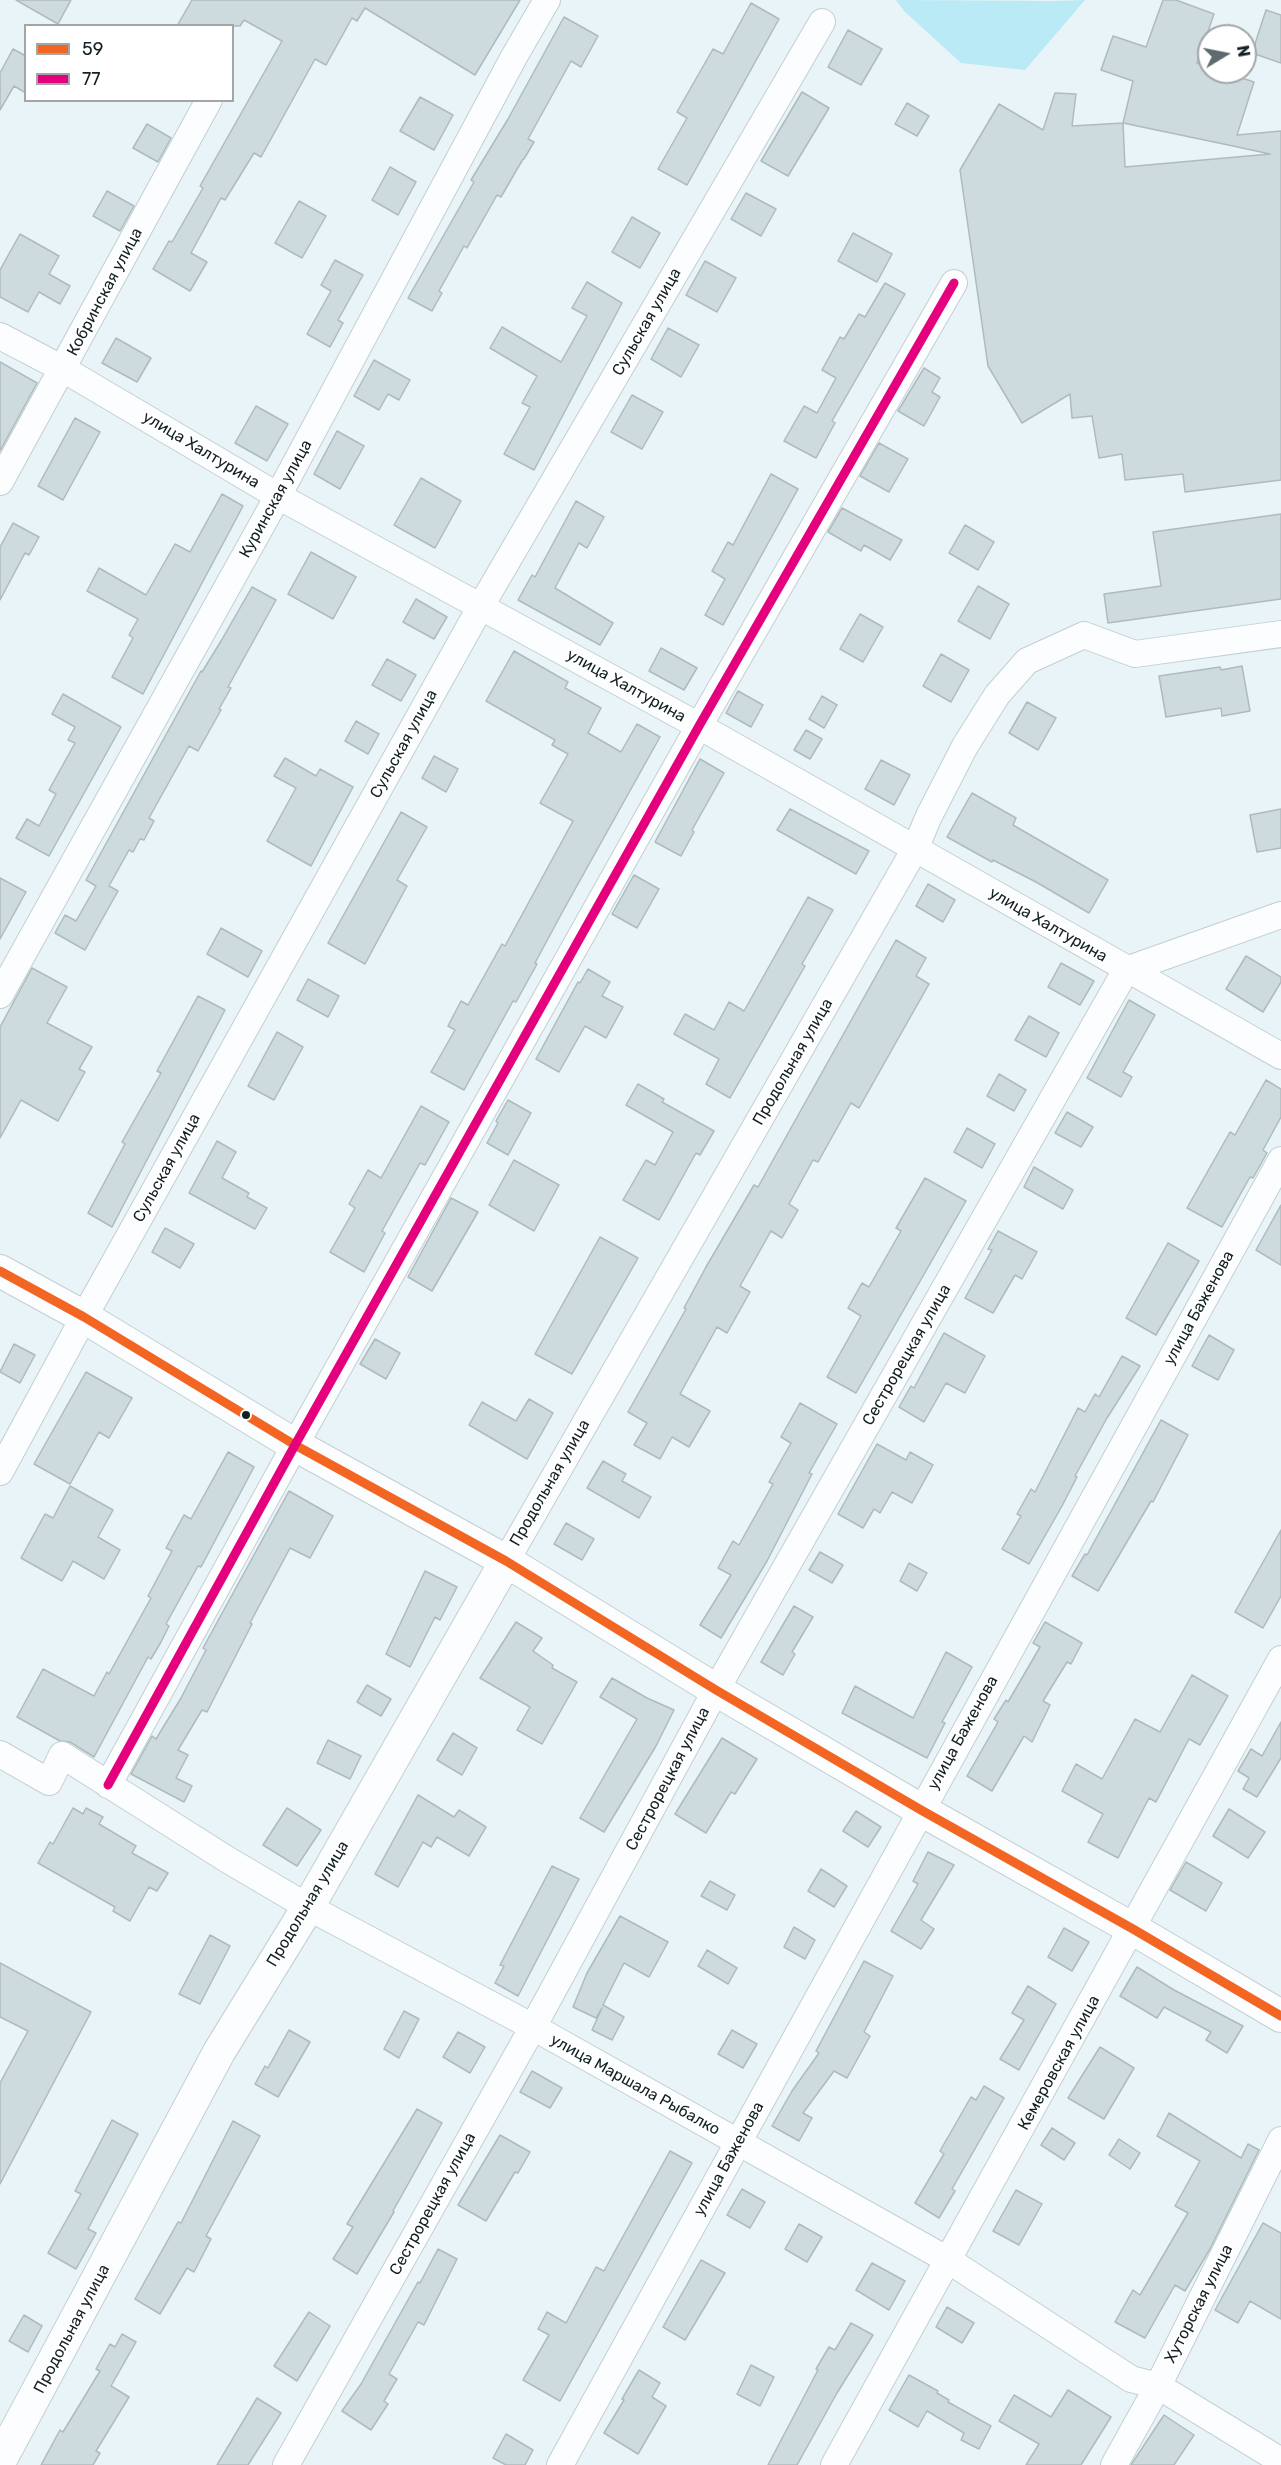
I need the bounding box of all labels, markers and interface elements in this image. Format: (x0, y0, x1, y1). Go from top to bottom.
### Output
legend (24, 24, 234, 102)
north arrow (1197, 24, 1257, 84)
text: 59 (82, 38, 103, 60)
text: N (1233, 44, 1254, 58)
text: 77 (82, 68, 100, 90)
street label: Кобринская улица (63, 225, 147, 359)
street label: Сульская улица (608, 265, 686, 379)
street label: улица Халтурина (139, 408, 263, 492)
street label: Куринская улица (236, 437, 316, 561)
street label: улица Халтурина (563, 645, 689, 727)
street label: Сульская улица (366, 686, 442, 802)
street label: улица Халтурина (986, 883, 1110, 967)
street label: Продольная улица (749, 995, 837, 1129)
street label: Сульская улица (129, 1110, 205, 1226)
street label: улица Баженова (1160, 1248, 1238, 1368)
street label: Сестрорецкая улица (859, 1281, 955, 1429)
unlabelled marker (240, 1409, 252, 1421)
street label: Продольная улица (506, 1416, 594, 1550)
street label: улица Баженова (924, 1673, 1002, 1793)
street label: Сестрорецкая улица (622, 1704, 714, 1854)
street label: Продольная улица (263, 1838, 353, 1970)
street label: Кемеровская улица (1014, 1992, 1104, 2134)
street label: улица Маршала Рыбалко (547, 2030, 723, 2140)
street label: улица Баженова (690, 2099, 768, 2219)
street label: Сестрорецкая улица (386, 2129, 480, 2279)
street label: Хуторская улица (1161, 2241, 1237, 2367)
street label: Продольная улица (30, 2261, 114, 2397)

